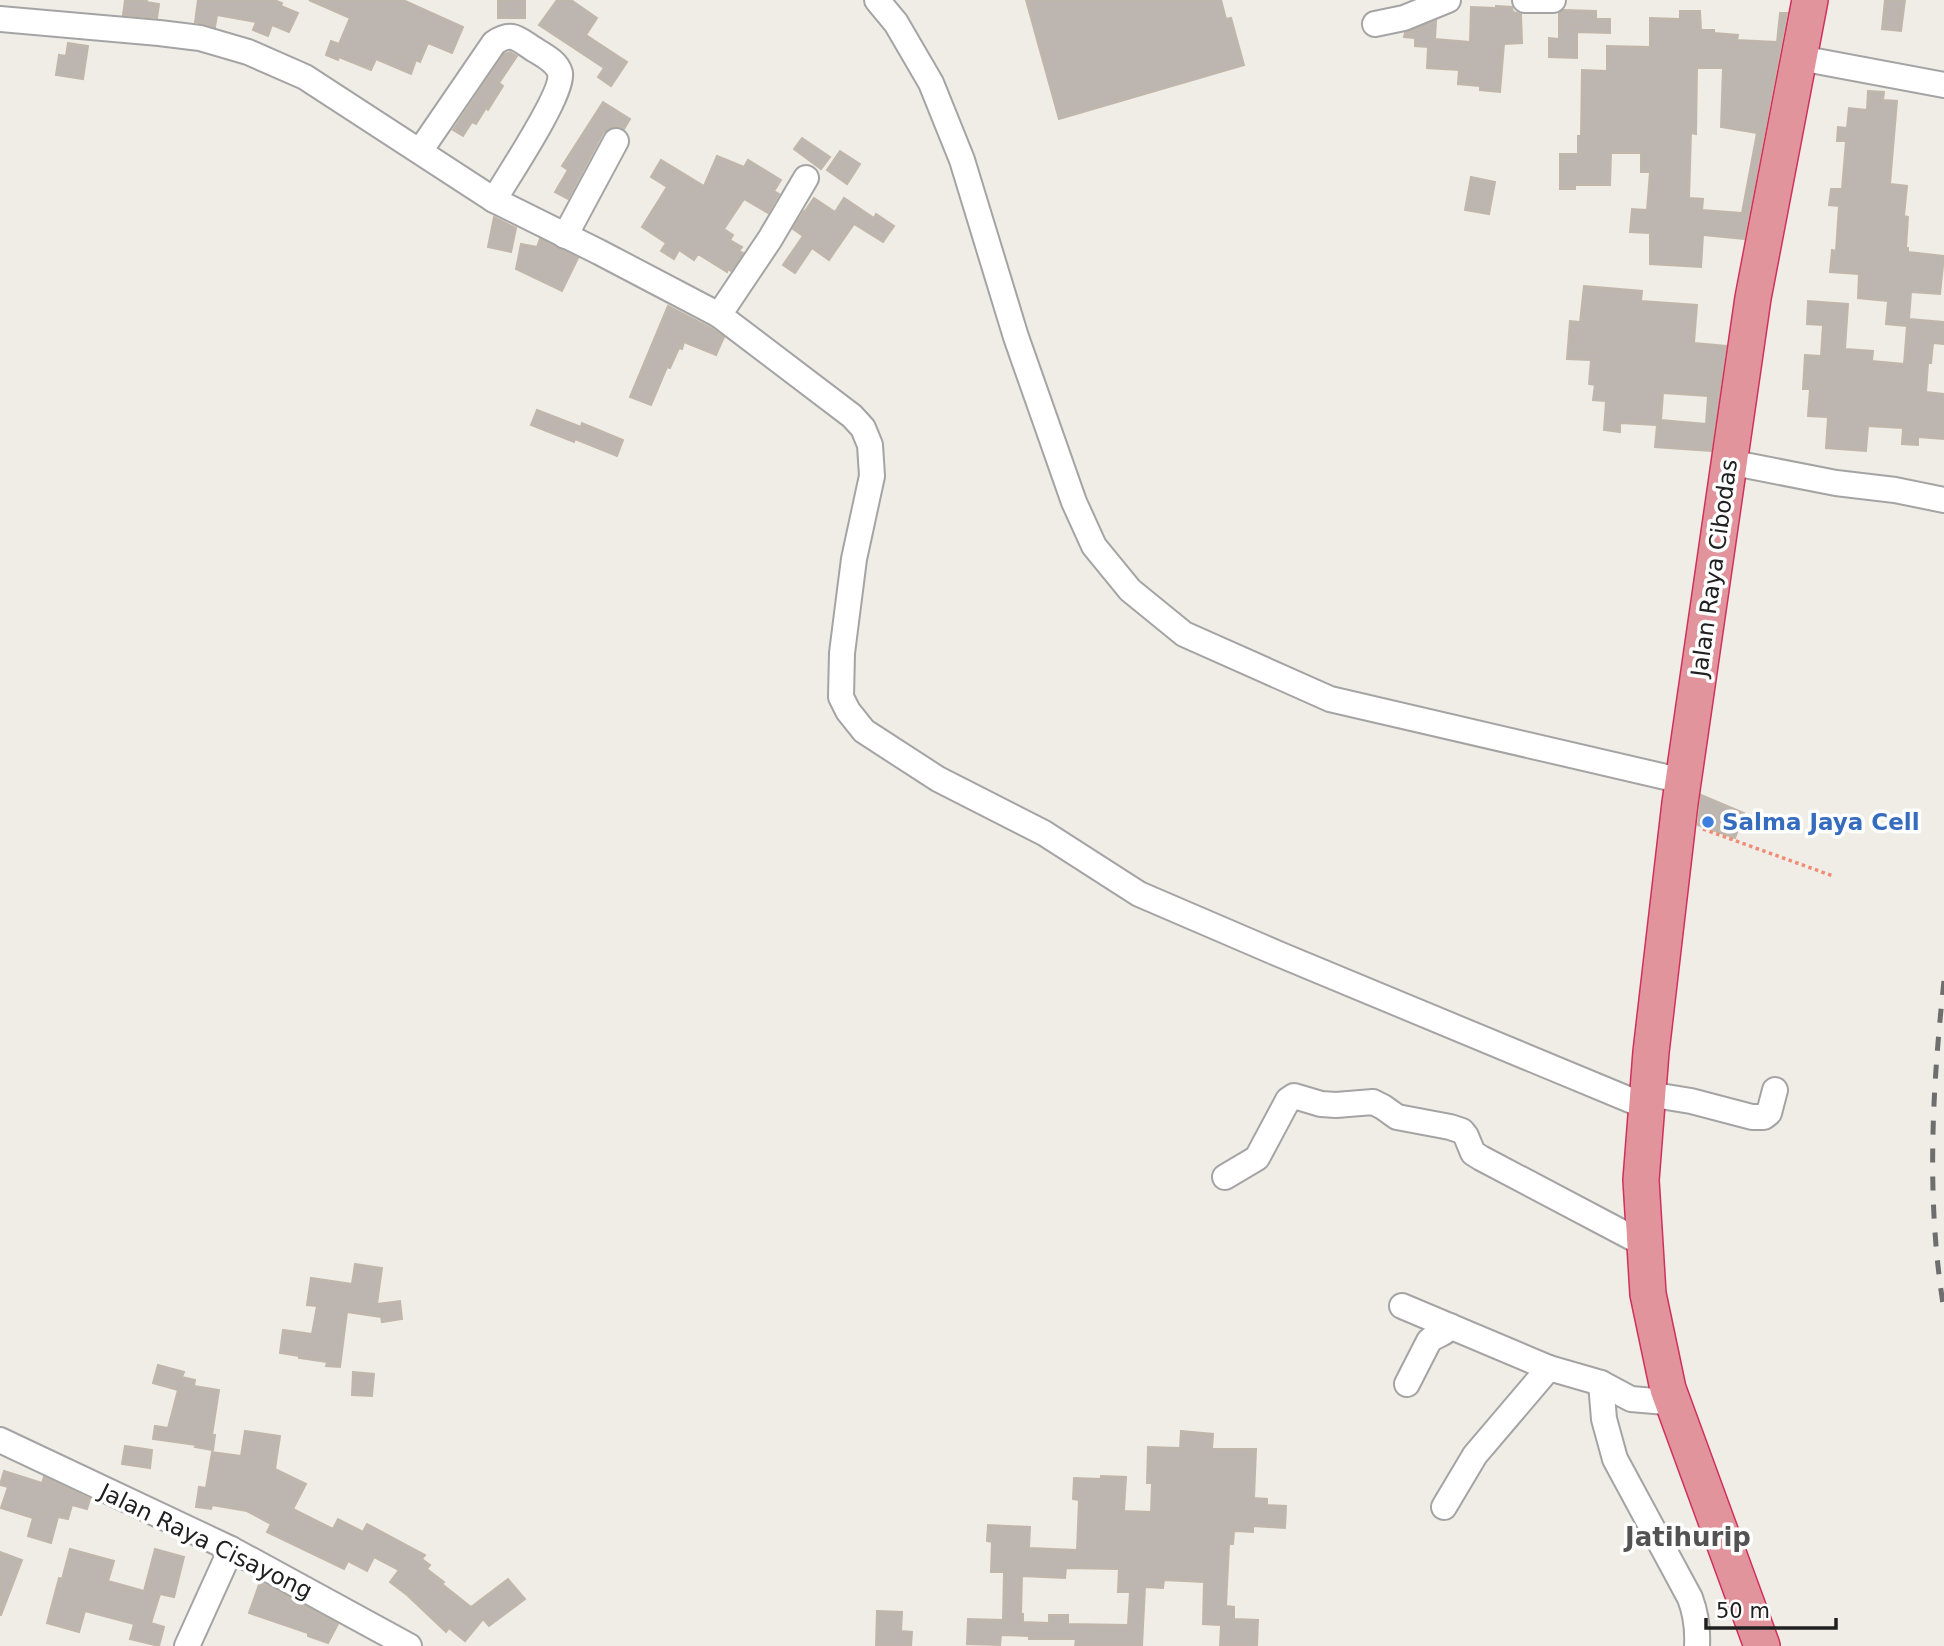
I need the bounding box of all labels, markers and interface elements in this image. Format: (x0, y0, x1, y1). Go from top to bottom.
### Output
street label: Jalan Raya Cibodas (1686, 457, 1742, 681)
place label: Salma Jaya Cell (1722, 809, 1920, 835)
marker: Salma Jaya Cell (1700, 814, 1716, 830)
street label: Jalan Raya Cisayong (94, 1477, 317, 1604)
district label: Jatihurip (1623, 1522, 1751, 1552)
scale bar (1706, 1586, 1836, 1630)
text: 50 m (1716, 1599, 1770, 1623)

